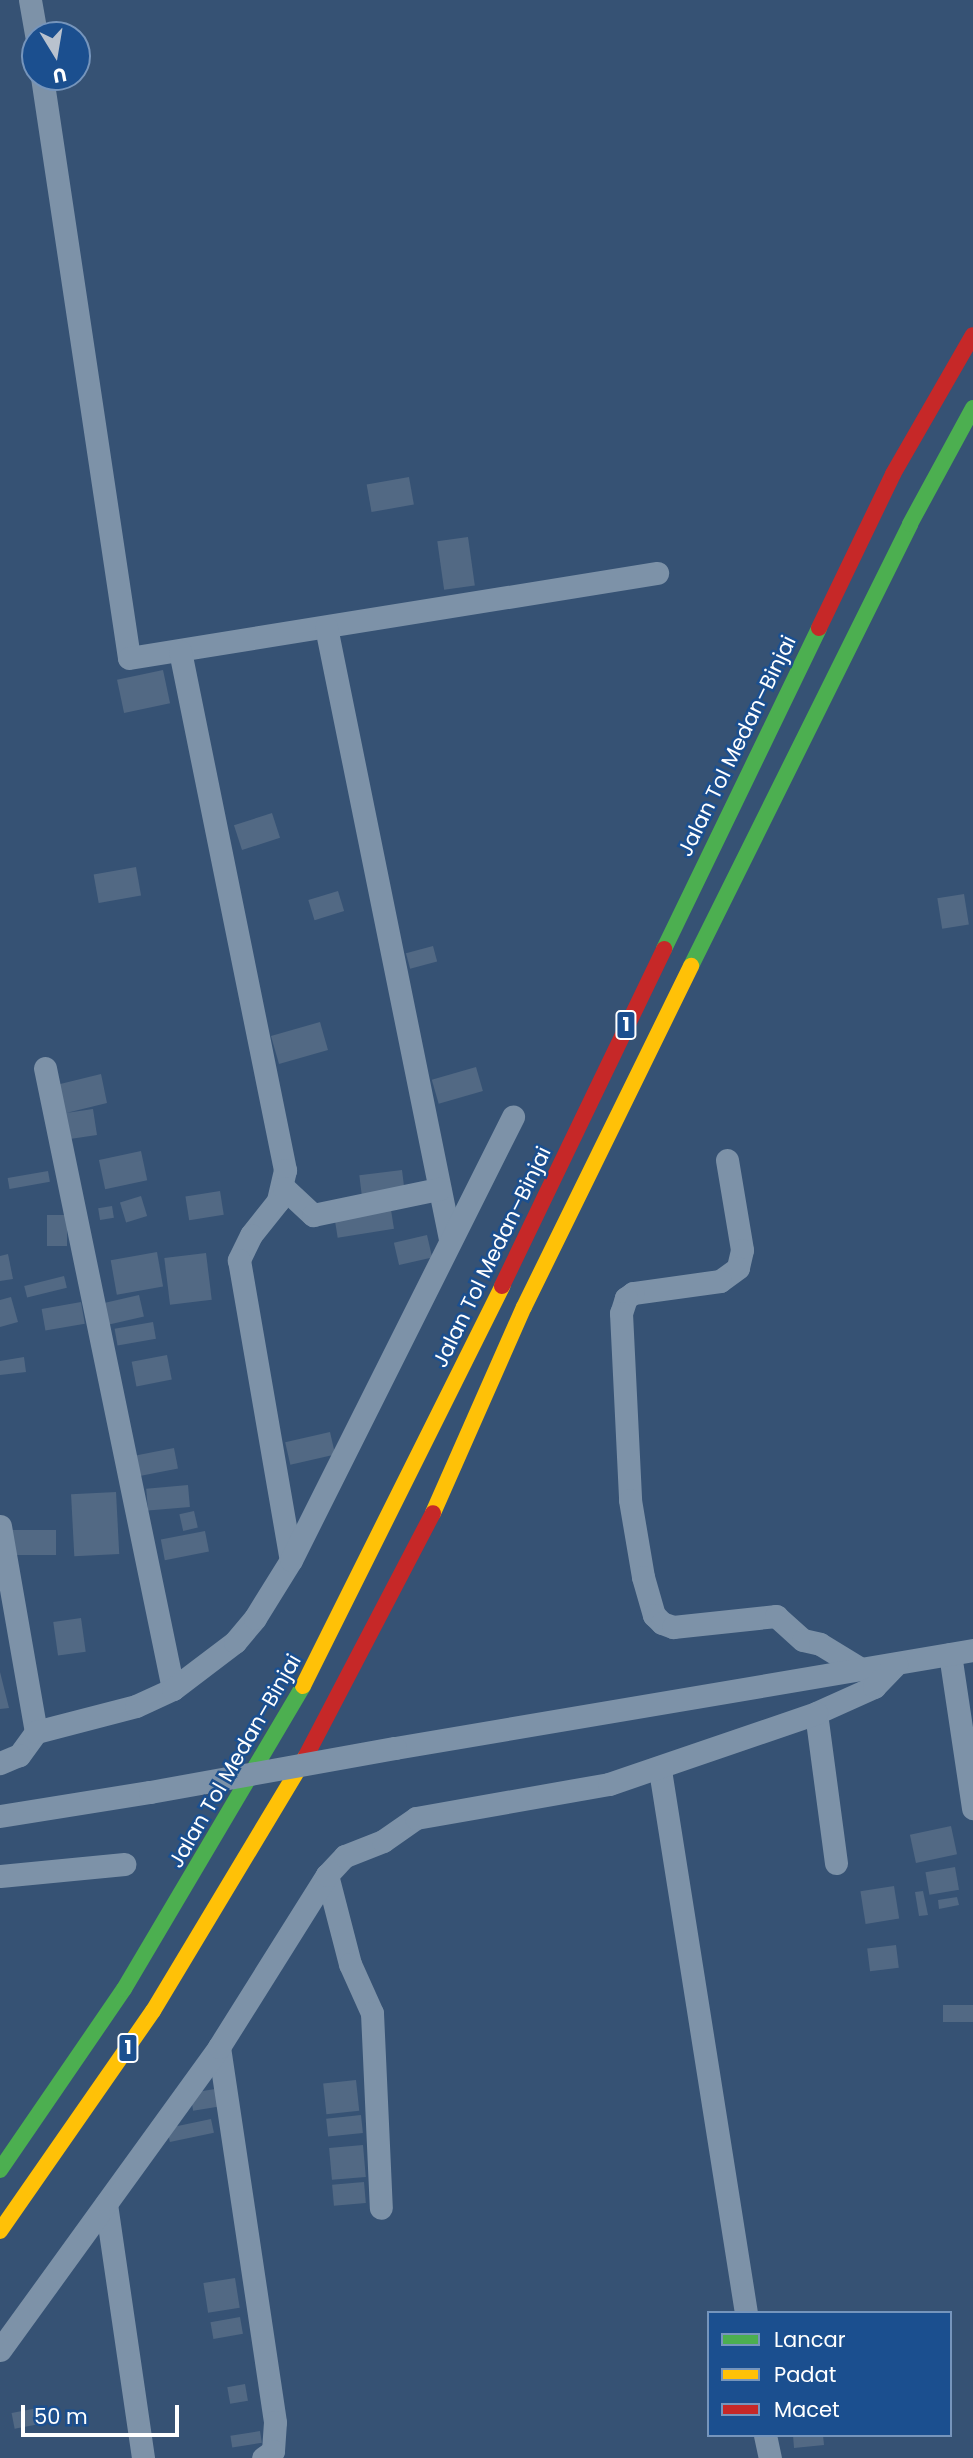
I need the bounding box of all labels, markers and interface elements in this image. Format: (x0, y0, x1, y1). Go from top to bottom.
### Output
north arrow (21, 21, 91, 91)
text: U (51, 61, 69, 90)
street label: Jalan Tol Medan–Binjai (673, 631, 801, 861)
road number: 1 (614, 1009, 638, 1040)
street label: Jalan Tol Medan–Binjai (428, 1142, 556, 1372)
street label: Jalan Tol Medan–Binjai (163, 1650, 307, 1872)
road number: 1 (116, 2032, 140, 2064)
legend (707, 2311, 952, 2437)
text: Lancar (774, 2325, 845, 2354)
text: Padat (774, 2360, 836, 2389)
scale bar (24, 2392, 182, 2436)
text: Macet (774, 2395, 840, 2424)
text: 50 m (34, 2402, 88, 2431)

